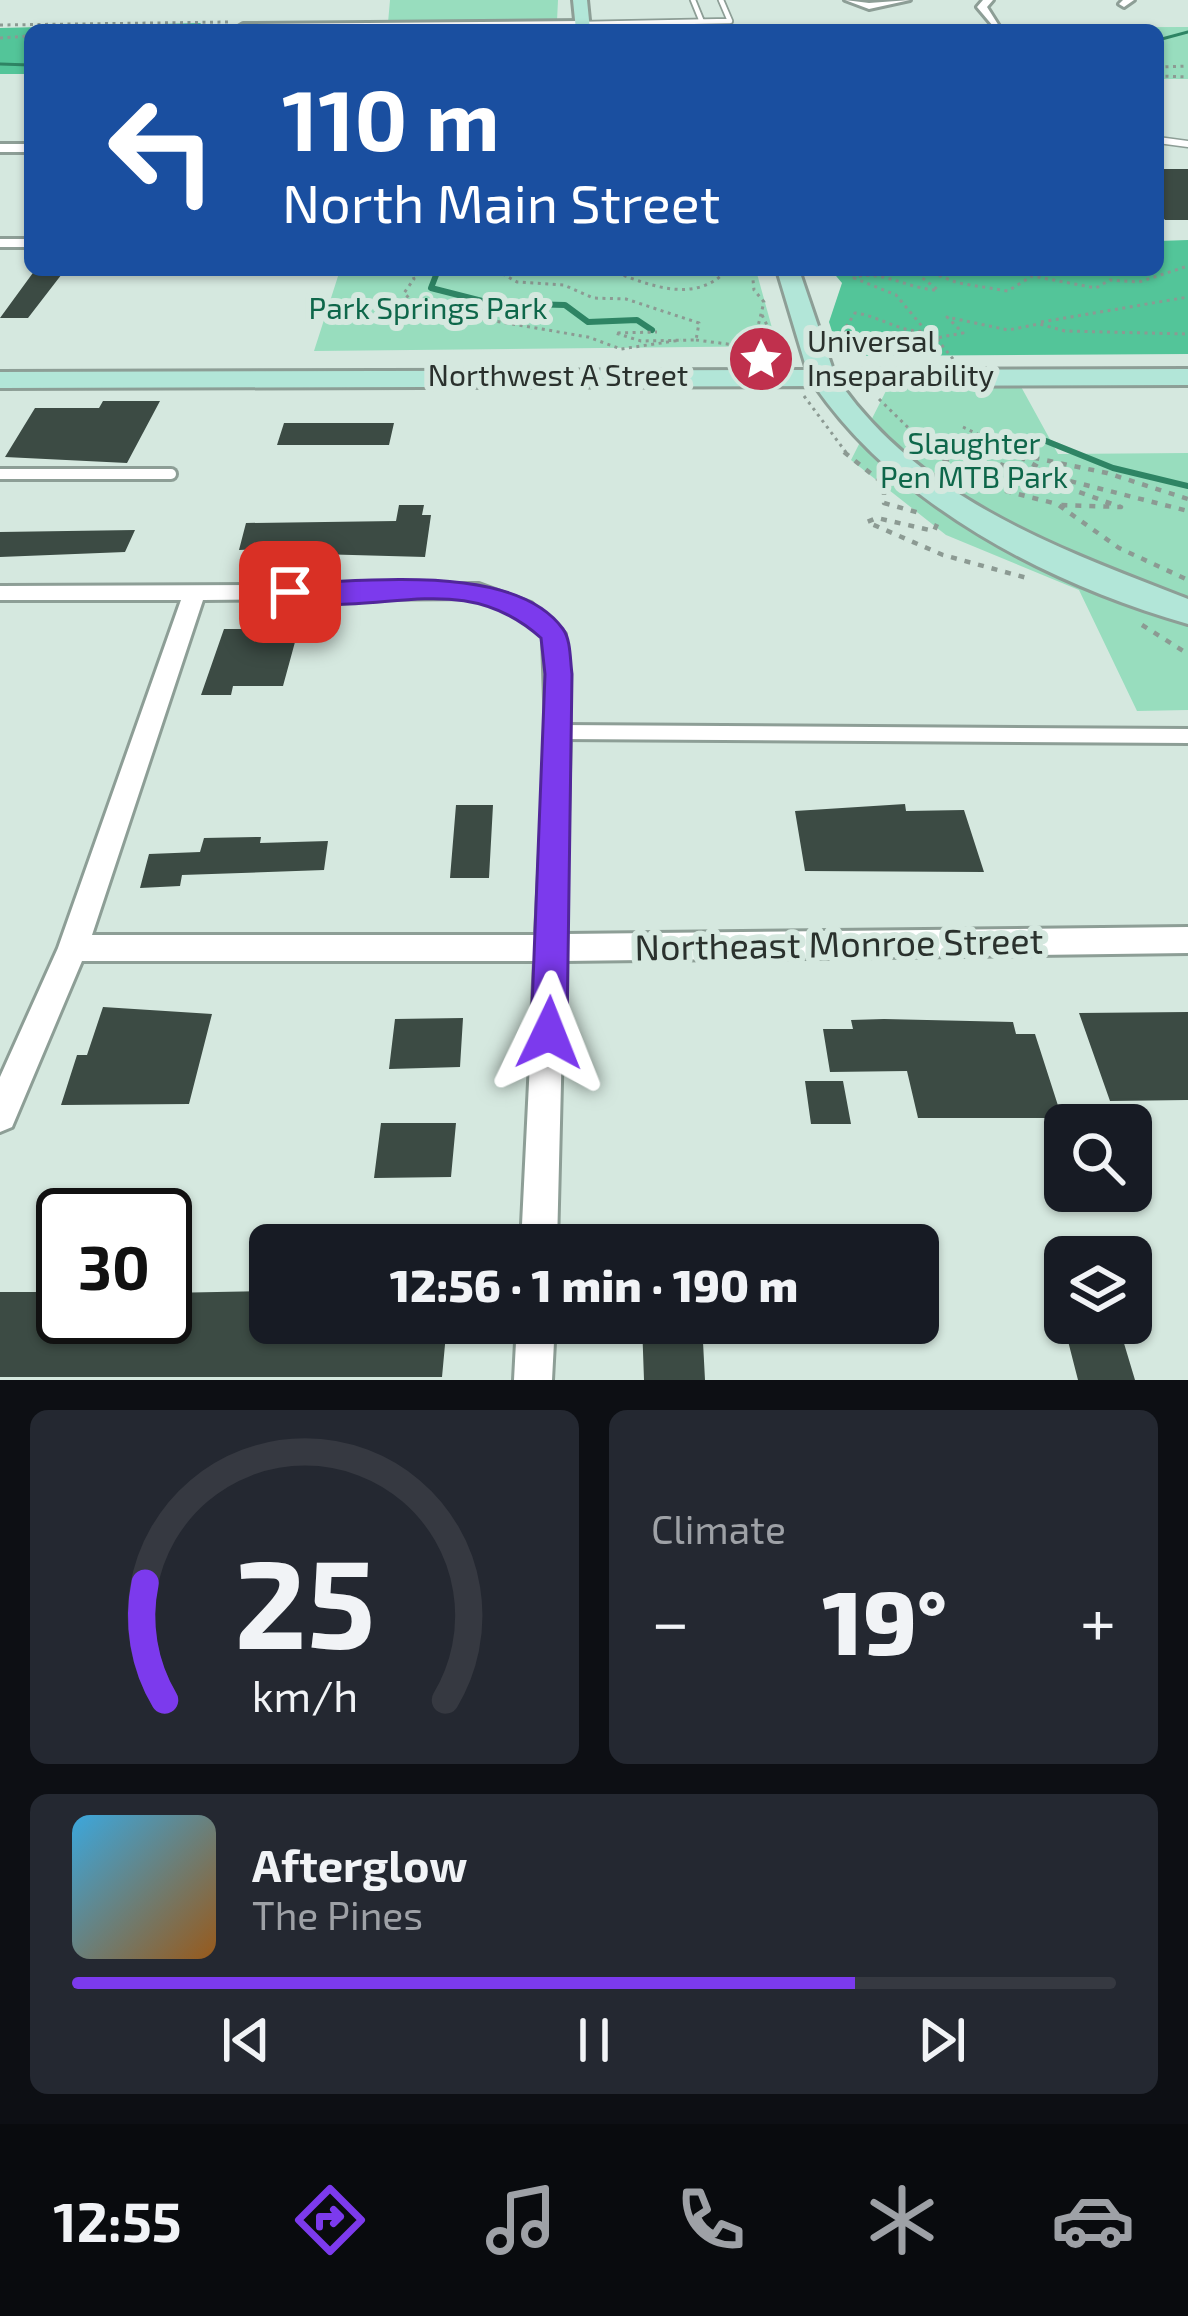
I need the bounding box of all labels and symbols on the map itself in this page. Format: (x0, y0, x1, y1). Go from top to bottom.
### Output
park label: Park Springs Park (309, 289, 547, 325)
place label: Universal Inseparability (807, 322, 994, 392)
place icon: Universal Inseparability (726, 324, 796, 394)
street label: Northwest A Street (428, 356, 688, 392)
park label: Slaughter Pen MTB Park (880, 424, 1068, 494)
pin (239, 541, 341, 643)
street label: Northeast Monroe Street (634, 917, 1044, 968)
position arrow (486, 970, 612, 1096)
speed limit sign: 30 (36, 1188, 192, 1344)

